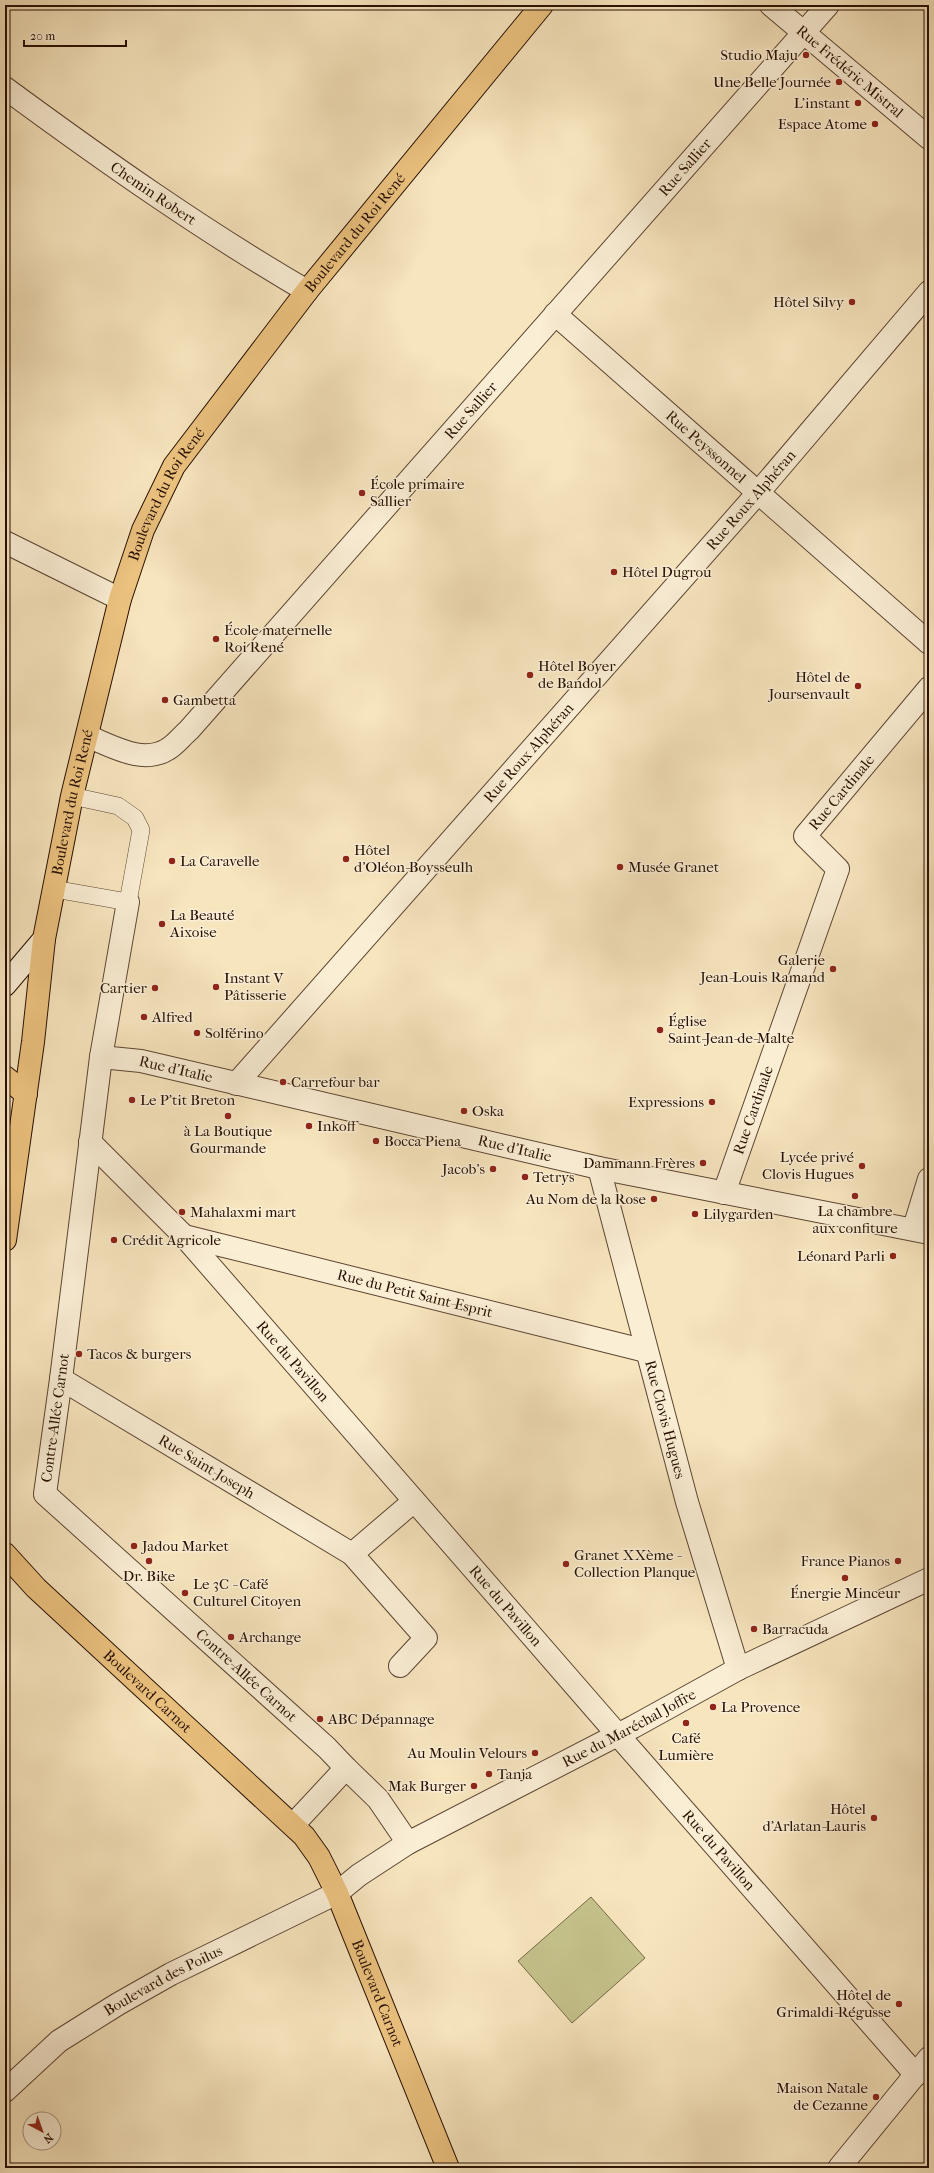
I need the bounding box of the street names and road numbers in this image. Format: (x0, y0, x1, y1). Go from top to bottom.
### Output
street label: Rue Frédéric Mistral (793, 21, 907, 121)
street label: Rue Sallier (655, 134, 716, 200)
street label: Chemin Robert (107, 158, 200, 229)
street label: Boulevard du Roi René (301, 169, 409, 296)
street label: Rue Sallier (441, 377, 501, 443)
street label: Rue Peyssonnel (662, 407, 750, 487)
street label: Boulevard du Roi René (124, 424, 209, 563)
street label: Rue Roux Alphéran (703, 446, 800, 554)
street label: Rue Roux Alphéran (480, 699, 578, 806)
street label: Boulevard du Roi René (48, 727, 97, 877)
street label: Rue Cardinale (805, 751, 879, 834)
street label: Rue d'Italie (137, 1052, 215, 1087)
street label: Rue Cardinale (729, 1063, 777, 1157)
street label: Rue d'Italie (476, 1131, 554, 1166)
street label: Rue du Petit Saint-Esprit (335, 1265, 495, 1322)
street label: Rue du Pavillon (253, 1317, 333, 1406)
street label: Contre-Allée Carnot (37, 1352, 73, 1484)
street label: Rue Clovis Hugues (641, 1358, 690, 1481)
street label: Rue Saint-Joseph (155, 1431, 259, 1503)
street label: Rue du Pavillon (465, 1562, 546, 1650)
street label: Contre-Allée Carnot (192, 1625, 301, 1726)
street label: Boulevard Carnot (100, 1646, 196, 1737)
street label: Rue du Maréchal Joffre (559, 1685, 699, 1771)
street label: Rue du Pavillon (679, 1806, 759, 1894)
street label: Boulevard Carnot (348, 1937, 407, 2050)
street label: Boulevard des Poilus (100, 1941, 226, 2020)

